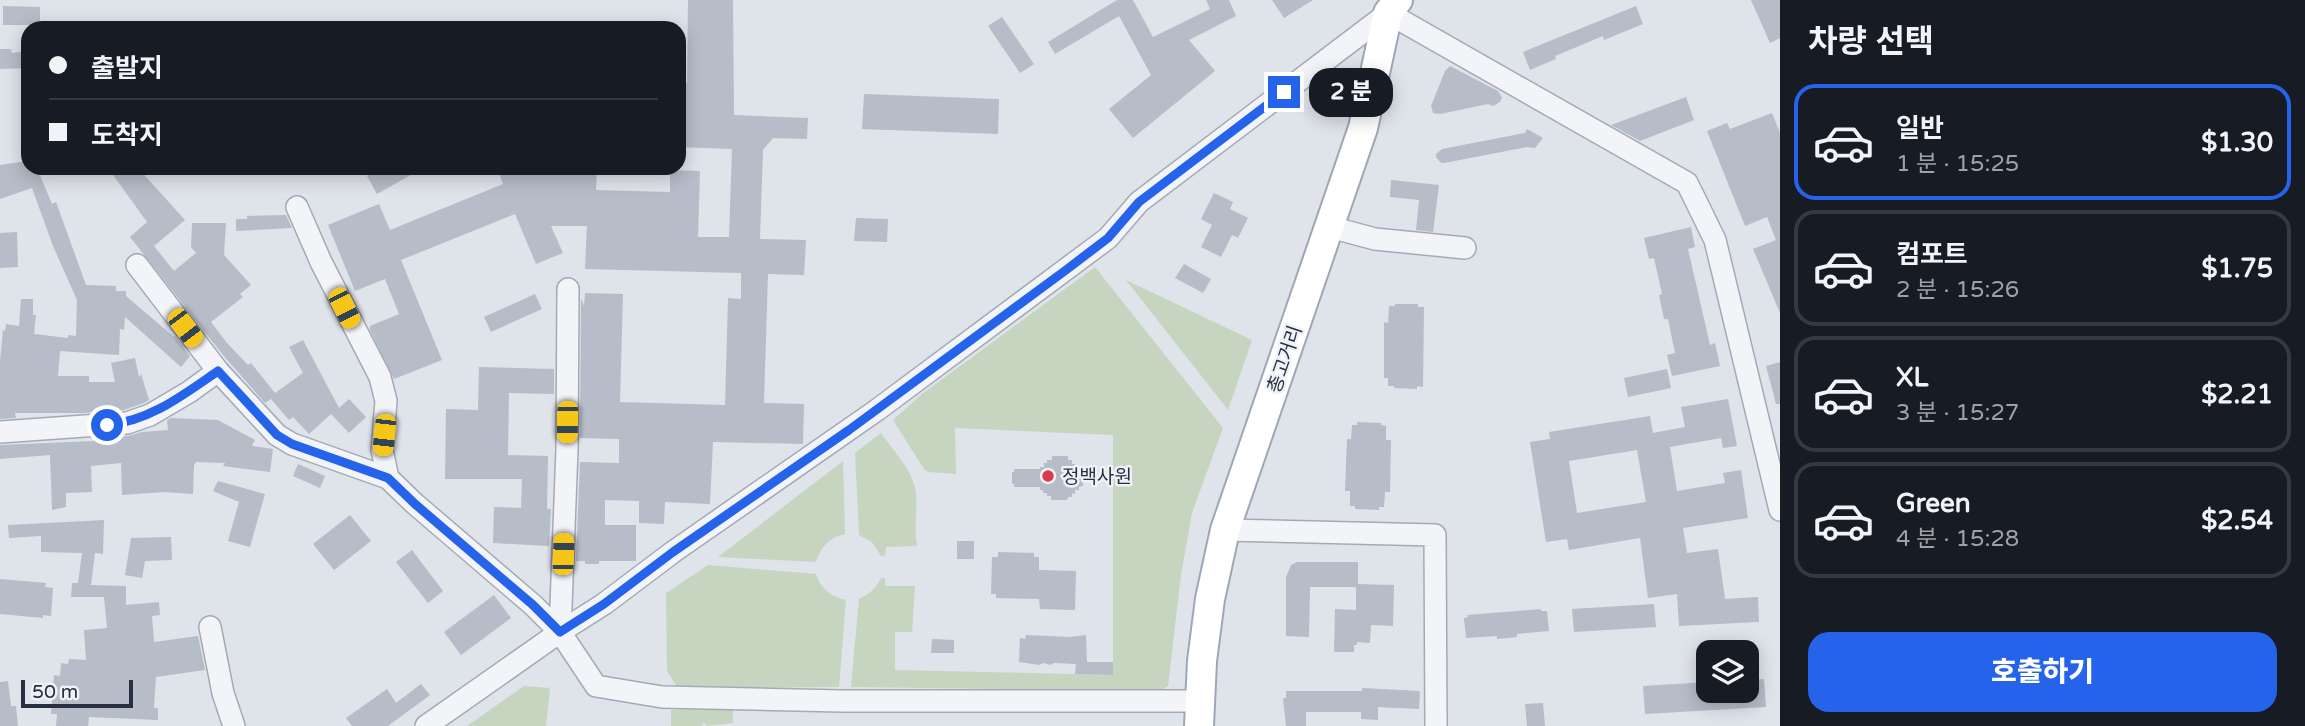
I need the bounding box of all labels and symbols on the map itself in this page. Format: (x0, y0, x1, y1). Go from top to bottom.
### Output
callout: 2 분 (1308, 68, 1392, 116)
route end (1268, 76, 1300, 108)
car (326, 285, 363, 331)
car (164, 305, 207, 351)
street label: 총고거리 (1263, 323, 1307, 396)
car (557, 401, 578, 443)
route start (91, 409, 123, 441)
car (372, 413, 397, 457)
place label: 정백사원 (1062, 466, 1132, 488)
marker: 정백사원 (1040, 468, 1056, 484)
car (552, 533, 575, 575)
scale bar (21, 677, 133, 709)

